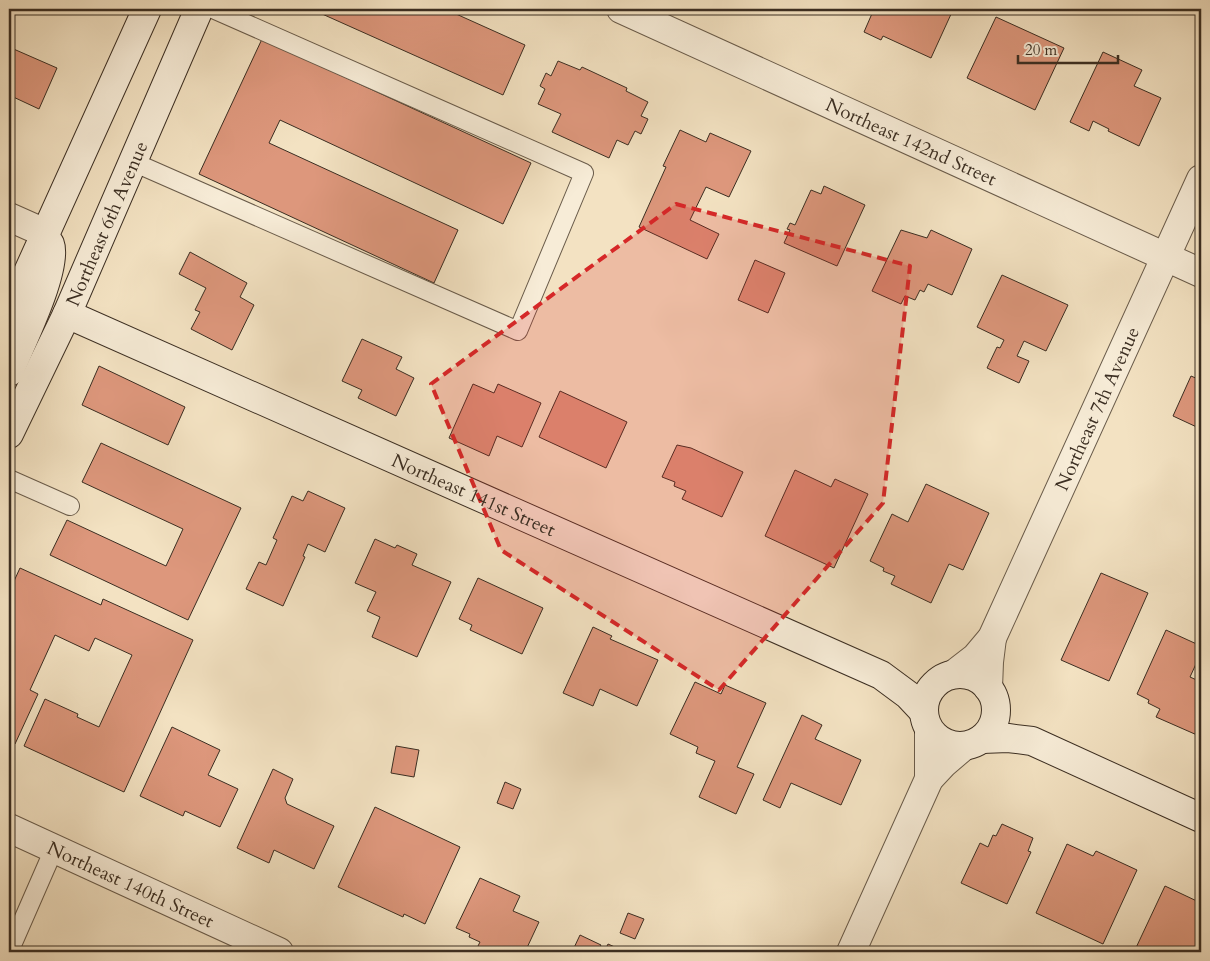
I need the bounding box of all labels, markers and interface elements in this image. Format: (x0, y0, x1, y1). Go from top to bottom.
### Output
scale bar (1018, 32, 1118, 64)
text: 20 m (1025, 40, 1057, 60)
street label: Northeast 142nd Street (821, 92, 1001, 192)
street label: Northeast 6th Avenue (60, 137, 154, 310)
street label: Northeast 7th Avenue (1049, 323, 1146, 495)
street label: Northeast 141st Street (387, 448, 559, 543)
street label: Northeast 140th Street (43, 835, 218, 934)

